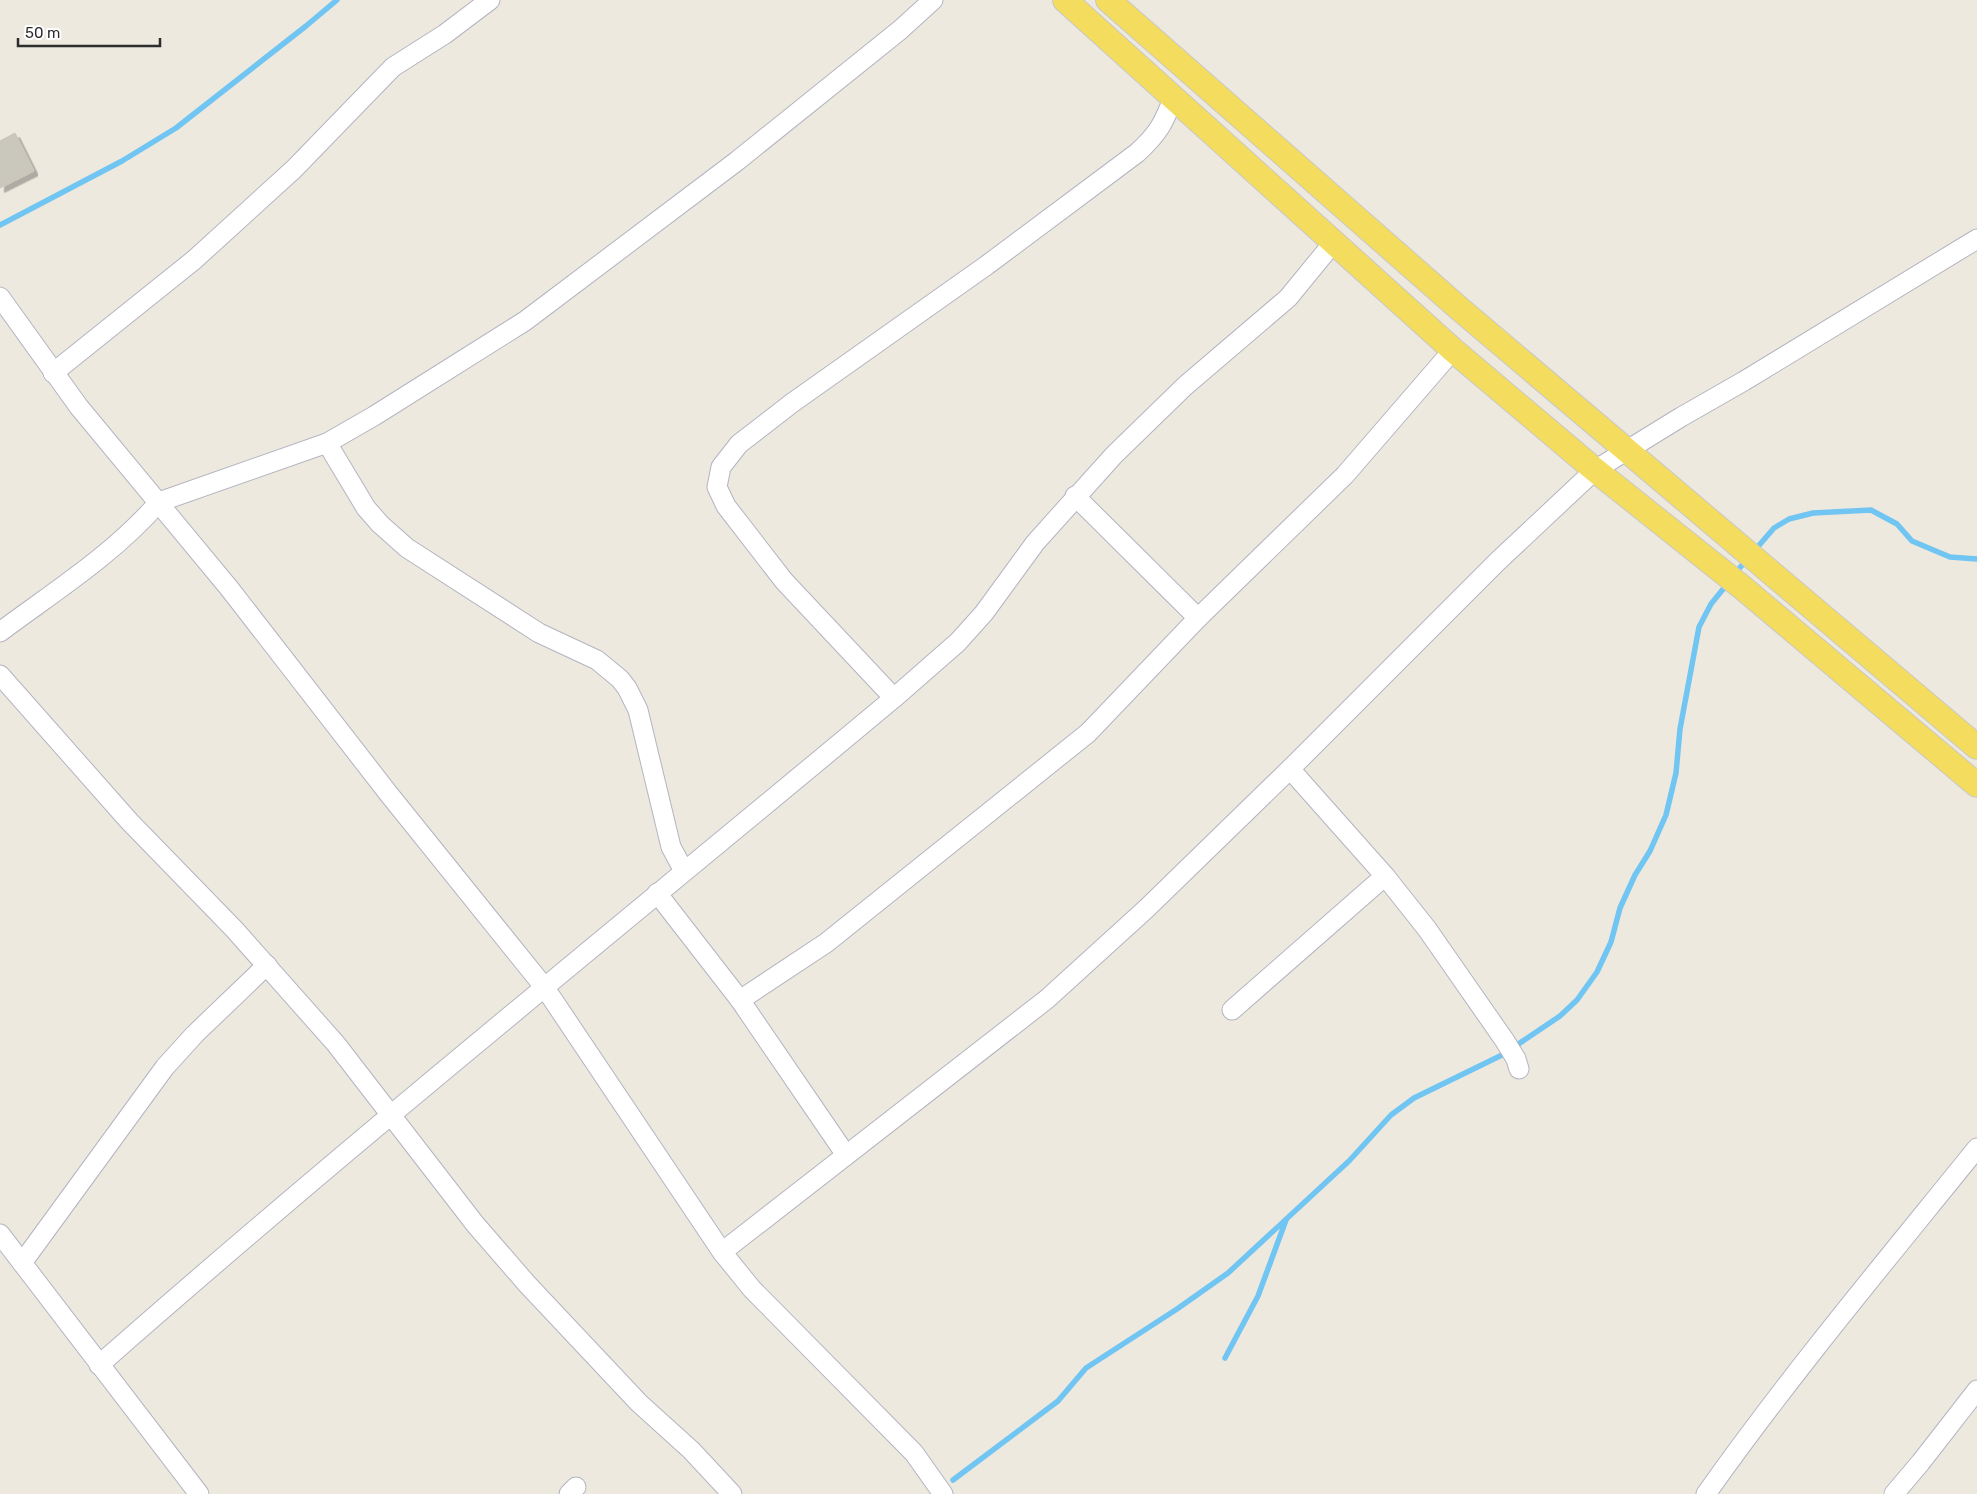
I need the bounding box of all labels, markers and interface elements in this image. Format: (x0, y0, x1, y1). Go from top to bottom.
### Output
scale bar (18, 15, 160, 47)
text: 50 m (25, 24, 60, 42)

